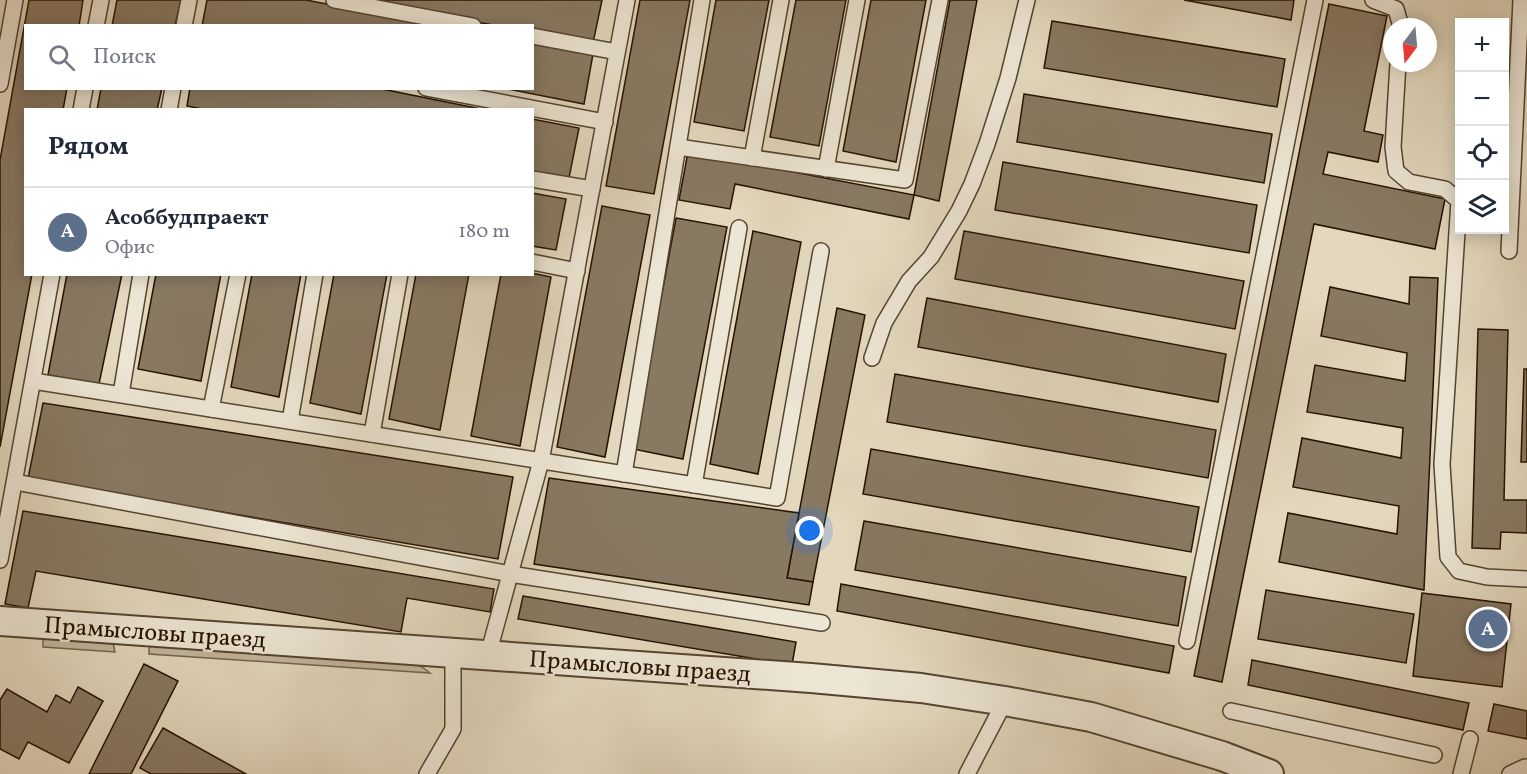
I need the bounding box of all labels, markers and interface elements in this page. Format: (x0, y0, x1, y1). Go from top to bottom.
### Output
north arrow (1383, 18, 1437, 72)
map controls (1455, 18, 1509, 234)
button: + (1455, 18, 1509, 72)
search box (24, 24, 534, 90)
icon: search (45, 41, 78, 74)
text: Поиск (93, 42, 156, 73)
button: − (1455, 72, 1509, 126)
button: locate (1455, 126, 1509, 180)
text: Рядом (48, 129, 128, 165)
button: layers (1455, 180, 1509, 234)
text: Асоббудпраект (105, 203, 269, 234)
text: A (60, 218, 75, 246)
text: 180 m (458, 218, 510, 246)
text: Офис (105, 234, 155, 262)
your location (795, 516, 824, 545)
pin: A (1468, 606, 1508, 652)
street label: Прамысловы праезд (43, 609, 267, 659)
street label: Прамысловы праезд (528, 643, 752, 693)

